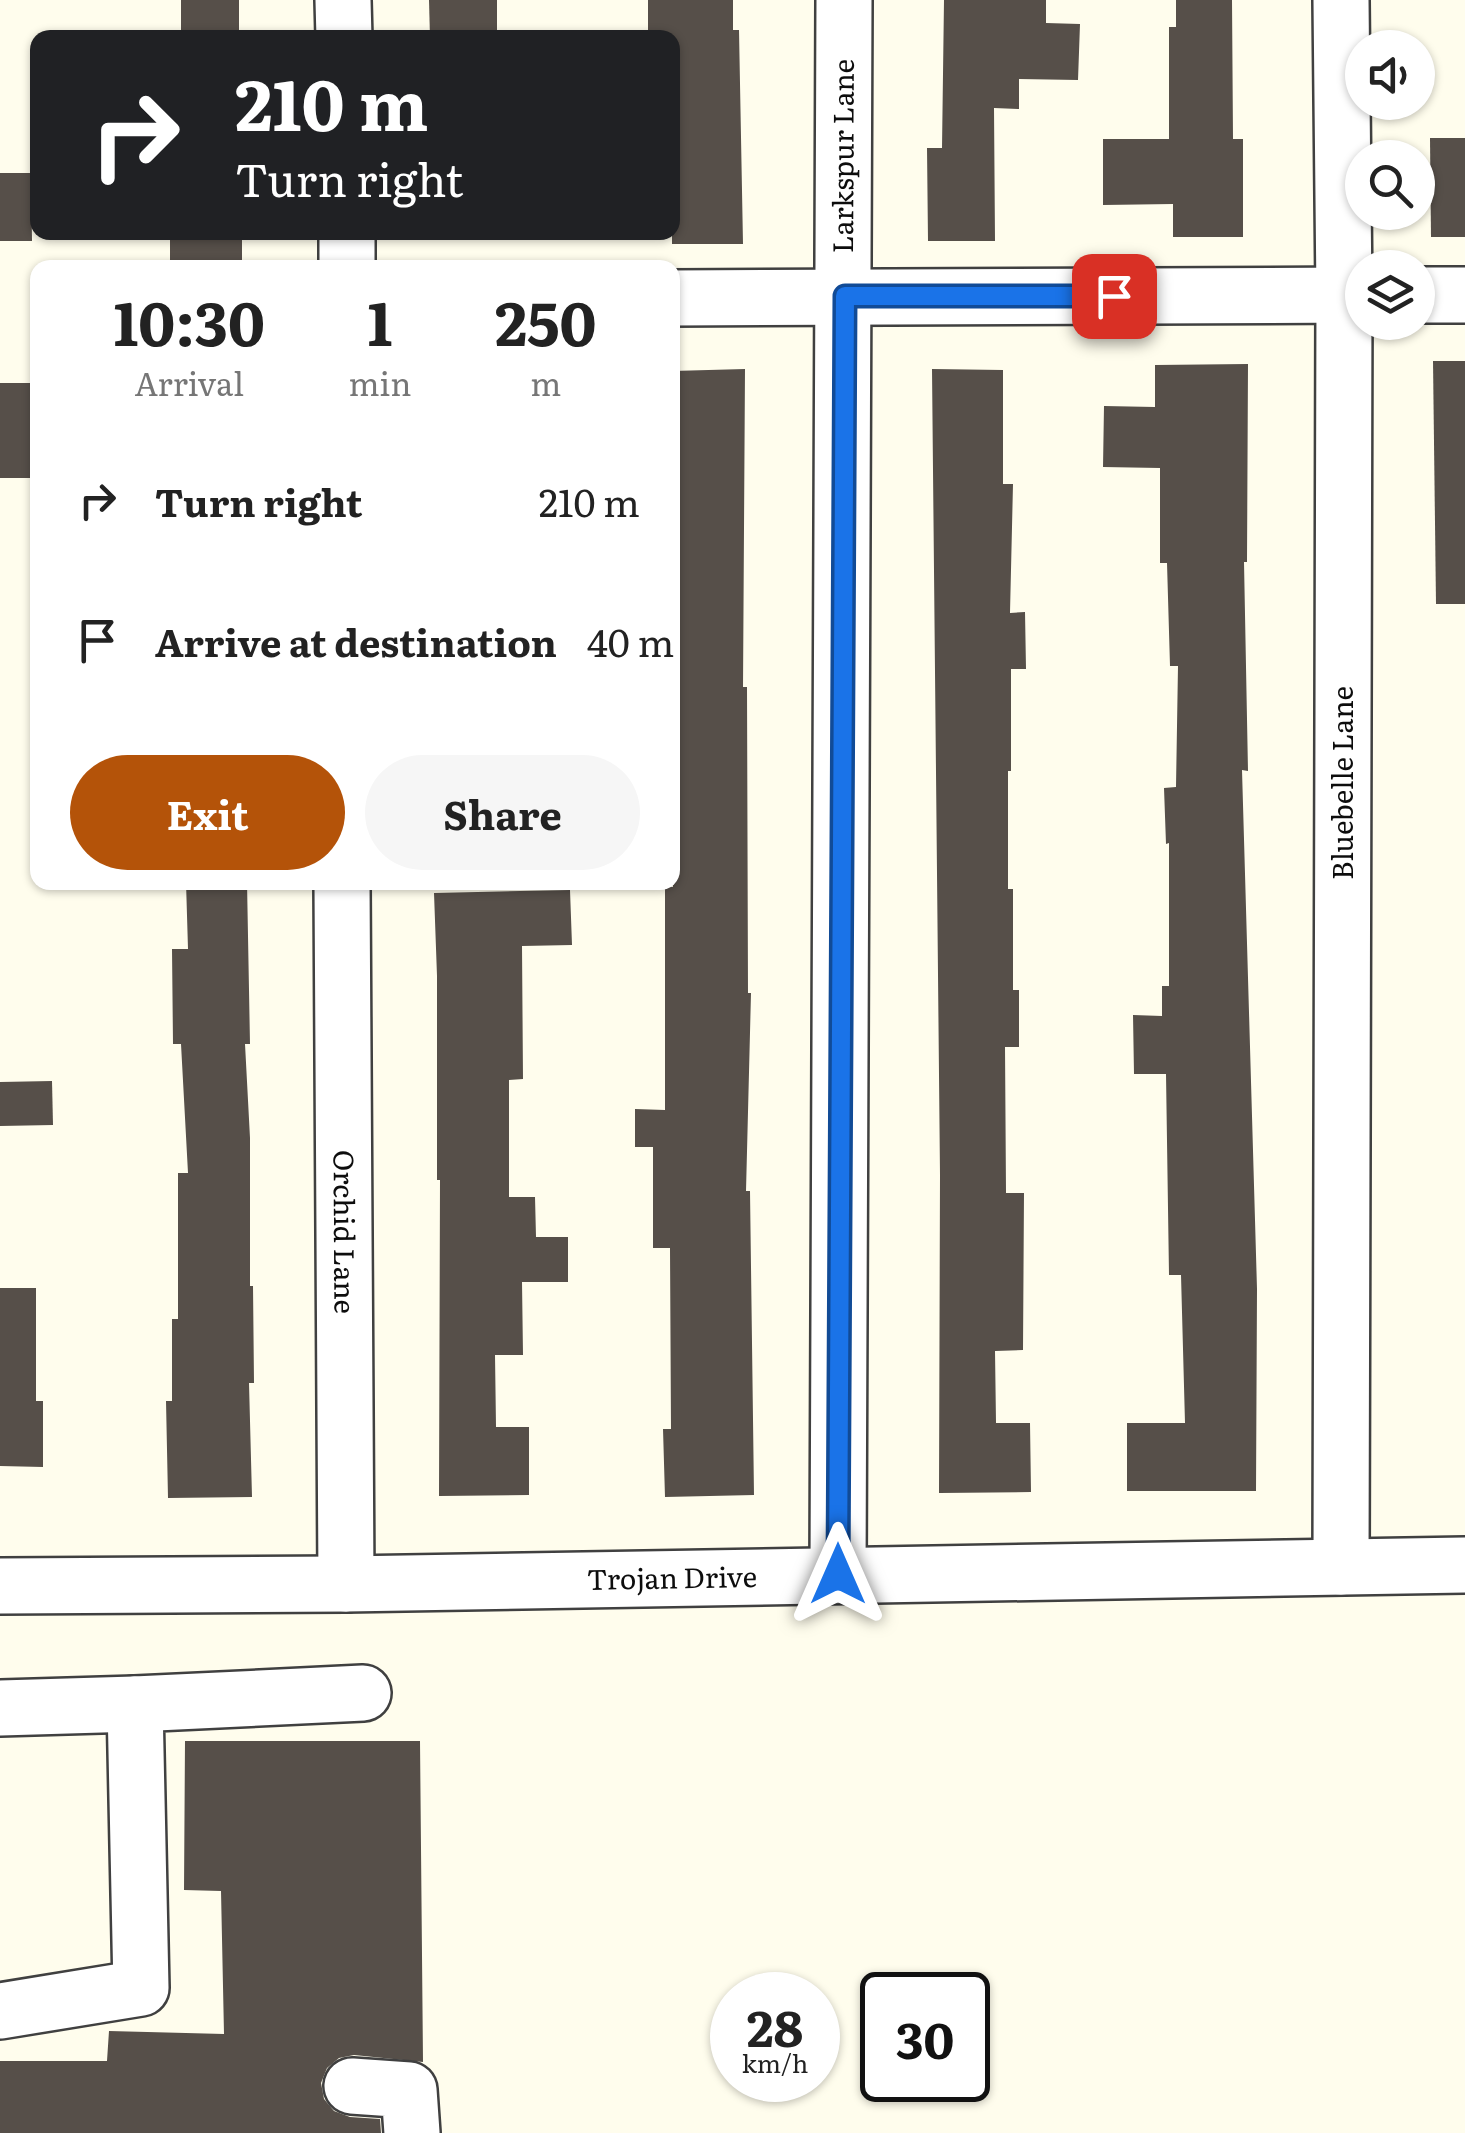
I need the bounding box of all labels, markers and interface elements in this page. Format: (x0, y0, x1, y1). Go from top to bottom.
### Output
map controls (1345, 30, 1435, 340)
button: sound (1345, 30, 1435, 120)
text: 210 m (235, 49, 428, 153)
street label: Larkspur Lane (820, 59, 863, 253)
icon: right (70, 70, 200, 200)
button: search (1345, 140, 1435, 230)
text: Turn right (235, 144, 463, 211)
button: layers (1345, 250, 1435, 340)
pin (1072, 254, 1157, 339)
icon: arrive (1087, 269, 1142, 324)
text: 10:30 (113, 275, 265, 364)
text: 1 (368, 275, 392, 364)
text: 250 (495, 275, 597, 364)
text: Arrival (135, 358, 244, 406)
text: min (349, 358, 411, 406)
text: m (530, 358, 561, 406)
text: Turn right (155, 472, 362, 529)
text: 210 m (539, 472, 640, 529)
icon: right (70, 473, 125, 528)
text: Arrive at destination (155, 612, 557, 669)
text: 40 m (587, 612, 674, 669)
icon: arrive (70, 613, 125, 668)
street label: Bluebelle Lane (1320, 686, 1362, 880)
button: Exit (70, 755, 345, 870)
button: Share (365, 755, 640, 870)
street label: Orchid Lane (325, 1150, 367, 1314)
position arrow (786, 1522, 890, 1626)
street label: Trojan Drive (586, 1554, 757, 1599)
speed limit sign: 30 (860, 1972, 990, 2102)
text: 28 (747, 1988, 803, 2062)
text: km/h (742, 2044, 808, 2081)

